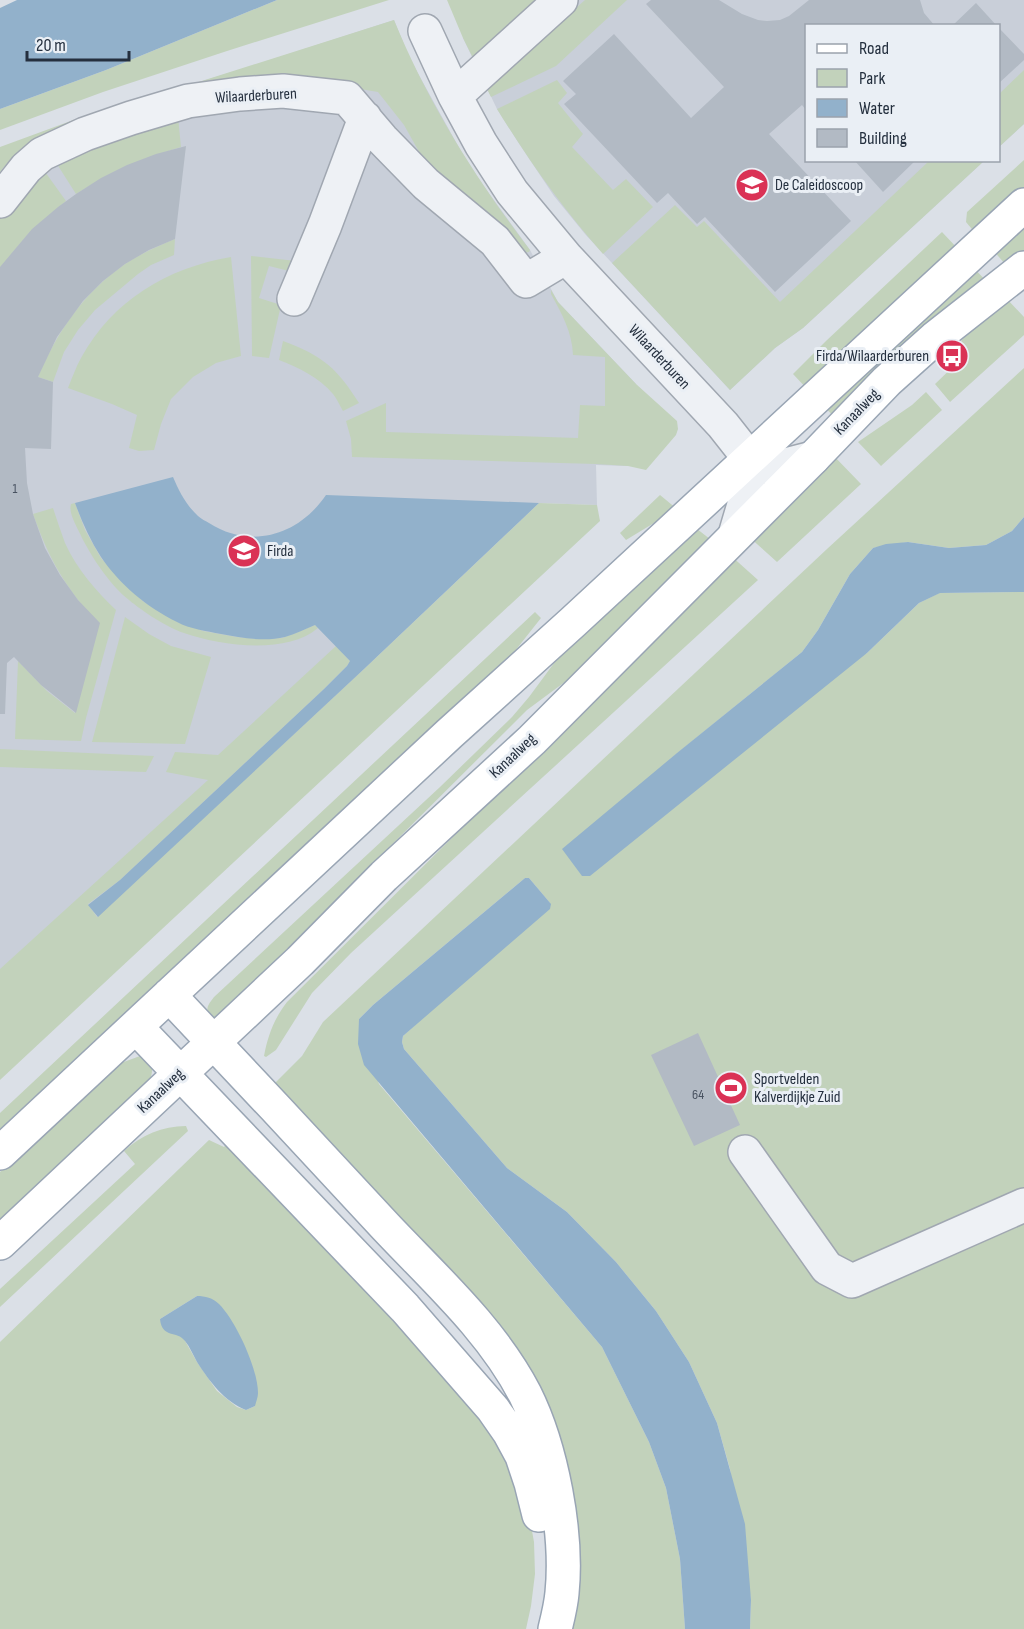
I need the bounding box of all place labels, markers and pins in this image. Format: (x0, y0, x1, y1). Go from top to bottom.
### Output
school or university icon: De Caleidoscoop (734, 167, 770, 203)
place label: De Caleidoscoop (775, 176, 863, 195)
bus stop icon: Firda/Wilaarderburen (934, 338, 970, 374)
place label: Firda/Wilaarderburen (816, 347, 929, 366)
school or university icon: Firda (226, 533, 262, 569)
place label: Firda (267, 542, 293, 561)
sports icon: Sportvelden Kalverdijkje Zuid (713, 1070, 749, 1106)
place label: Sportvelden Kalverdijkje Zuid (754, 1070, 840, 1107)

